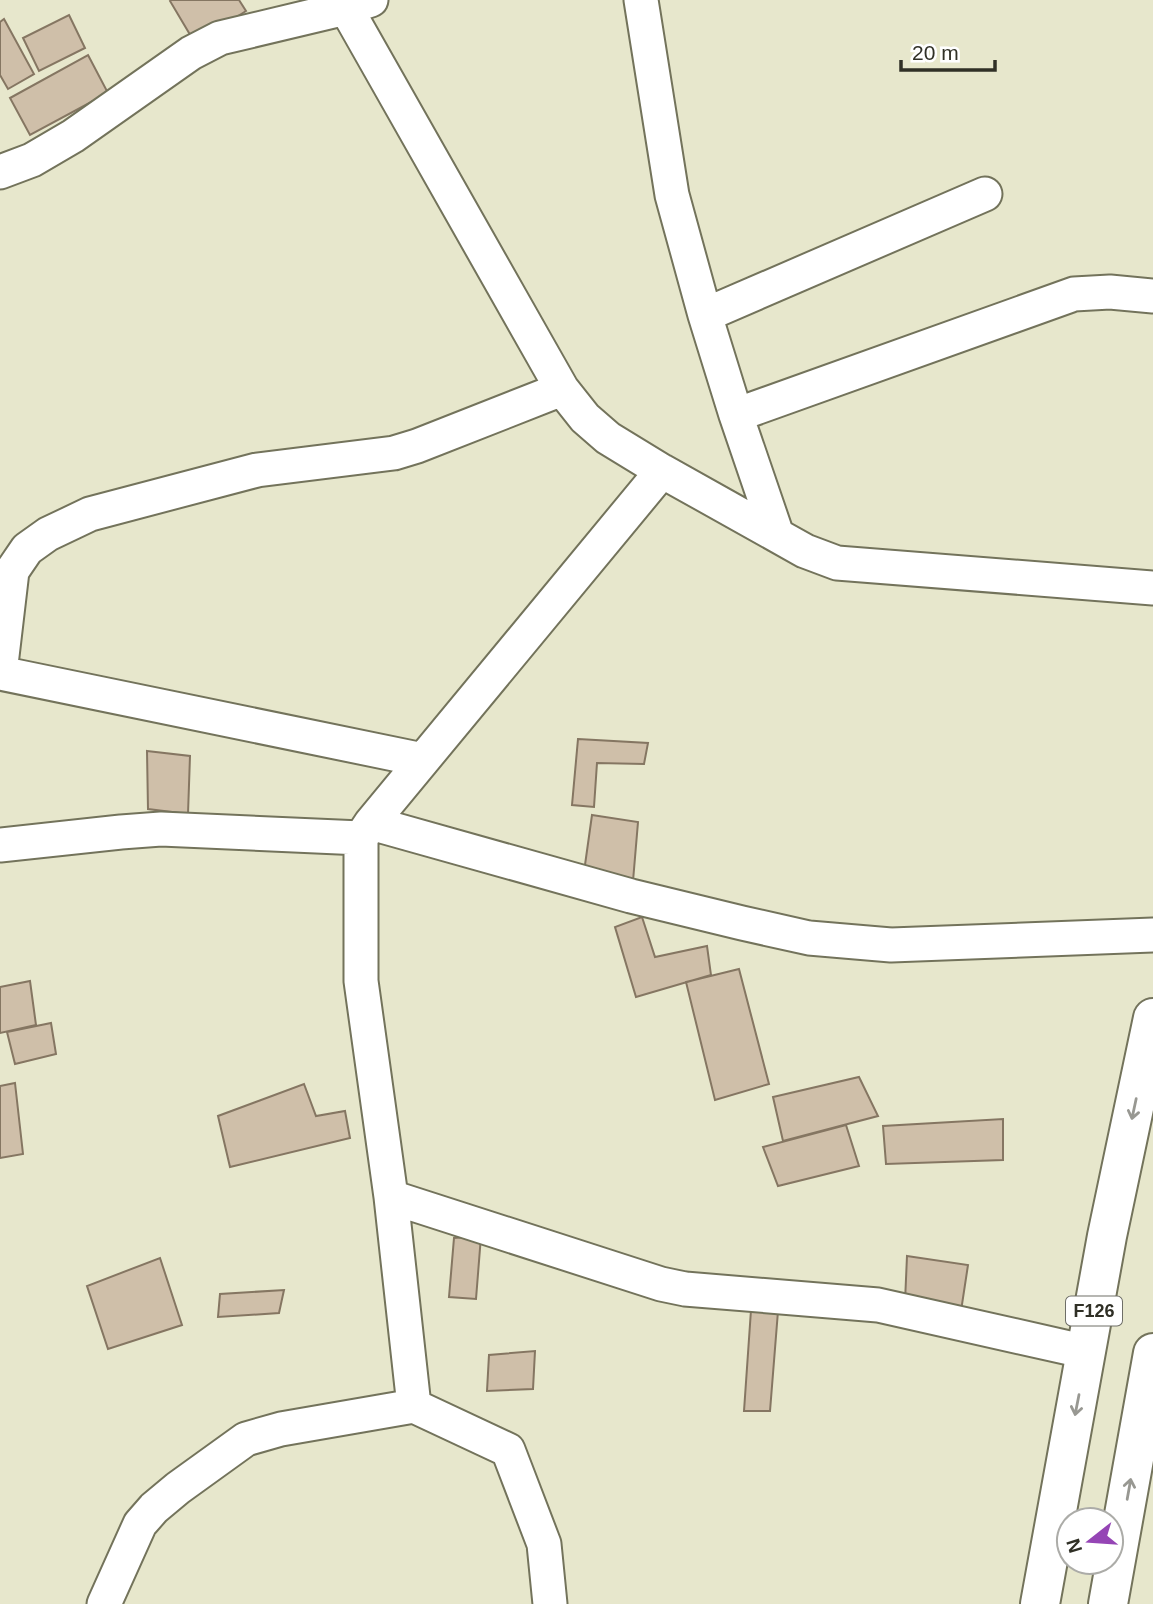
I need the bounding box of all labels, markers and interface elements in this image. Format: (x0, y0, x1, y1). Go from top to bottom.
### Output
scale bar (901, 28, 996, 72)
text: 20 m (912, 41, 959, 64)
one-way arrow (1126, 1097, 1140, 1120)
road number: F126 (1066, 1296, 1122, 1326)
one-way arrow (1070, 1393, 1083, 1416)
one-way arrow (1123, 1478, 1136, 1501)
north arrow (1055, 1506, 1125, 1576)
text: N (1062, 1536, 1086, 1555)

